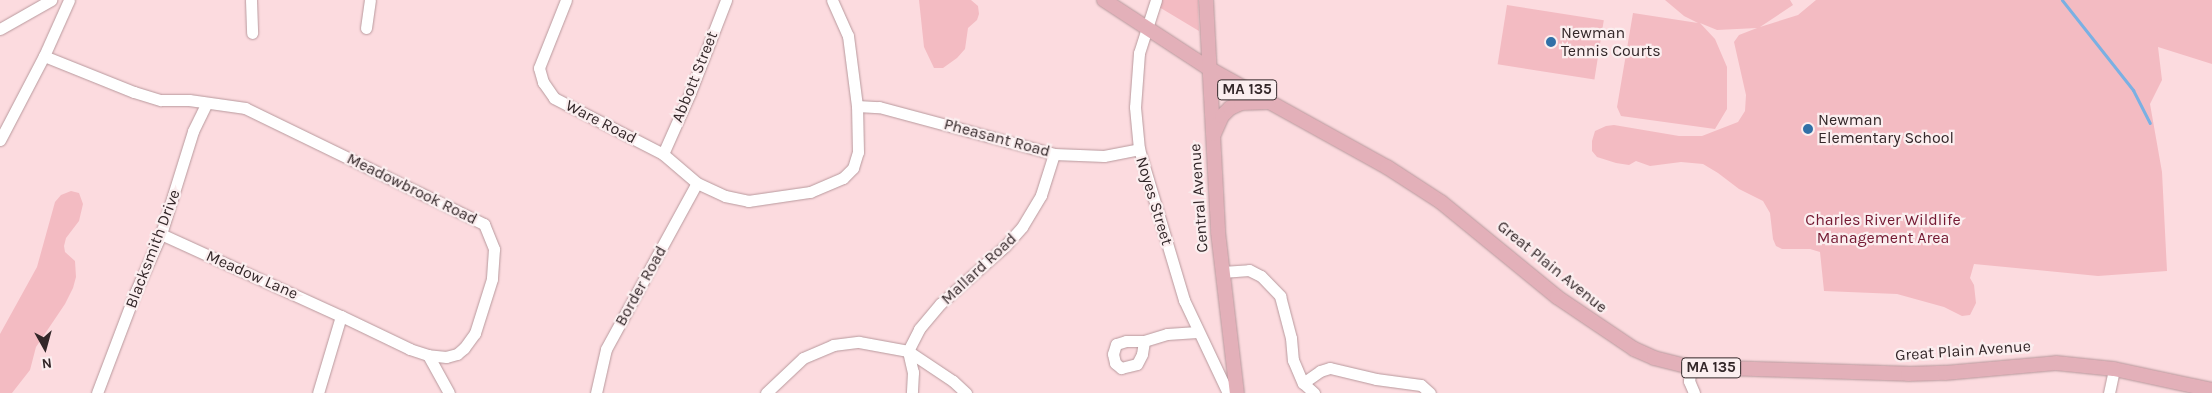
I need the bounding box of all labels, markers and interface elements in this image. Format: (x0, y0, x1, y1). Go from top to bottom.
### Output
place label: Newman Tennis Courts (1561, 23, 1661, 61)
street label: Abbott Street (668, 29, 722, 125)
marker: Newman Tennis Courts (1545, 36, 1557, 48)
road number: MA 135 (1217, 78, 1277, 102)
street label: Ware Road (562, 96, 640, 148)
place label: Newman Elementary School (1818, 110, 1954, 148)
street label: Pheasant Road (942, 115, 1052, 161)
marker: Newman Elementary School (1802, 123, 1814, 135)
street label: Central Avenue (1186, 143, 1212, 253)
street label: Meadowbrook Road (344, 149, 480, 229)
street label: Noyes Street (1131, 154, 1177, 248)
street label: Blacksmith Drive (122, 187, 184, 311)
park label: Charles River Wildlife Management Area (1805, 210, 1961, 248)
street label: Great Plain Avenue (1493, 217, 1611, 317)
street label: Mallard Road (937, 229, 1021, 309)
street label: Border Road (611, 243, 671, 329)
street label: Meadow Lane (203, 246, 301, 304)
north arrow (20, 323, 70, 373)
street label: Great Plain Avenue (1895, 337, 2031, 365)
text: N (41, 354, 53, 372)
road number: MA 135 (1681, 356, 1741, 380)

